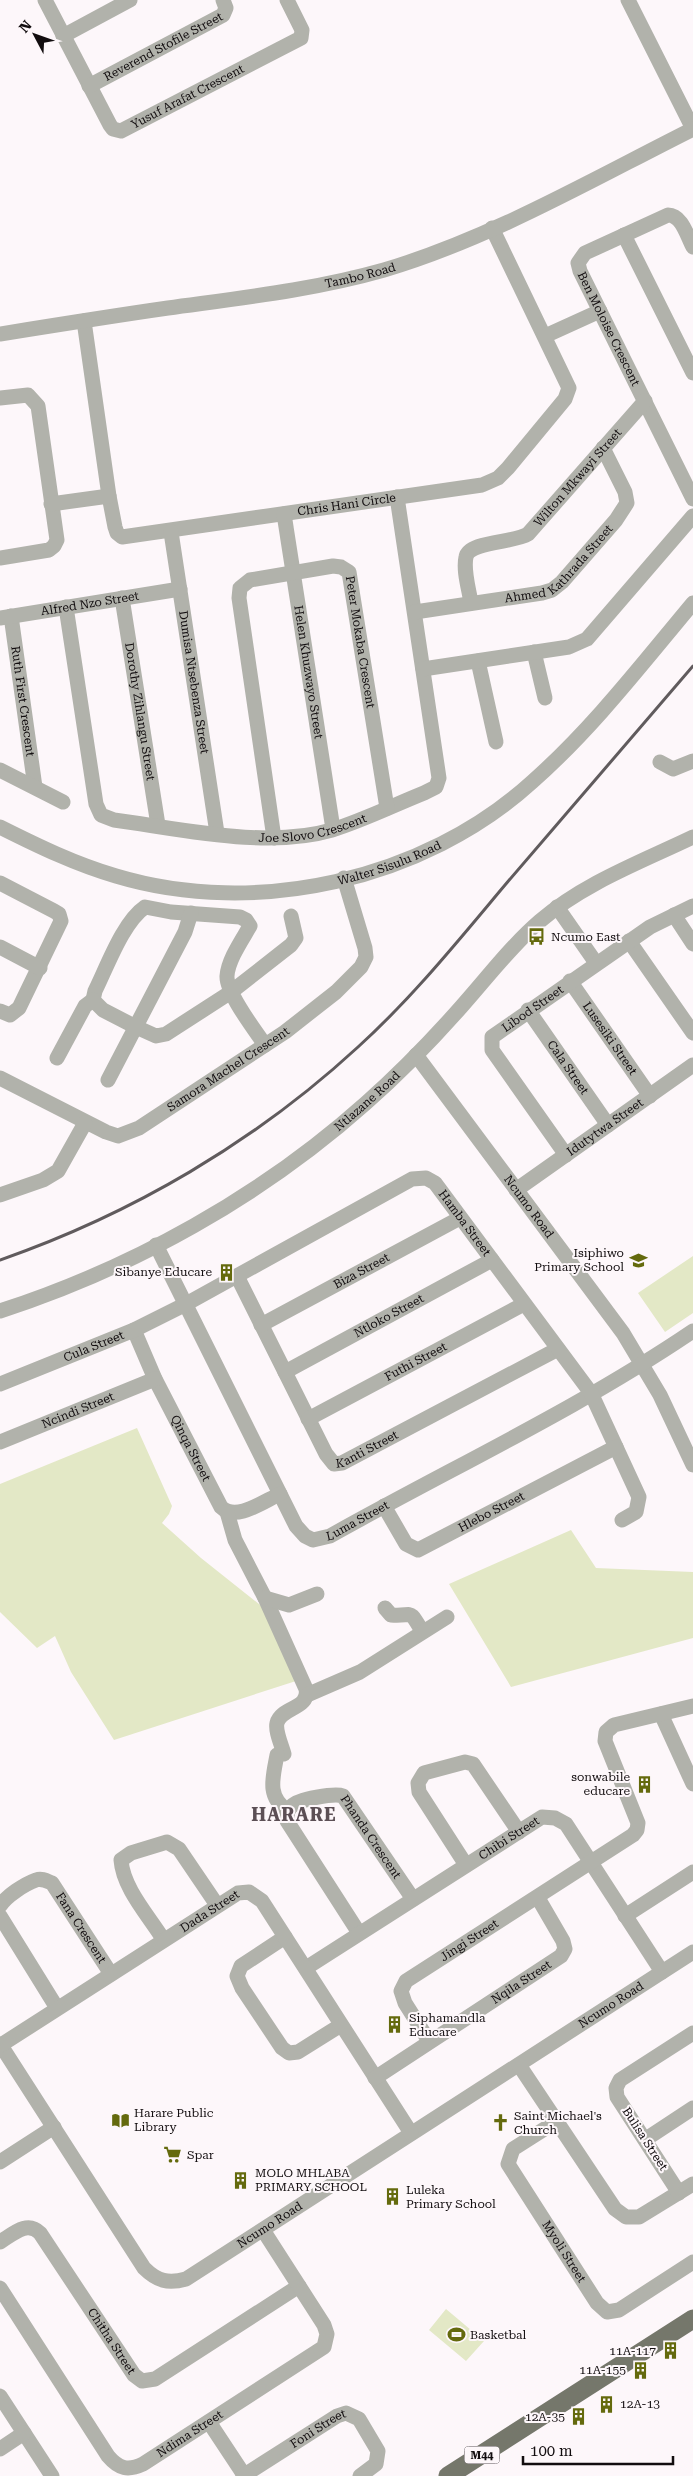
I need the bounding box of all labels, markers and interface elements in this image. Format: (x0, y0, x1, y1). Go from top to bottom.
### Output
street label: Reverend Stofile Street (101, 9, 226, 84)
north arrow (10, 10, 60, 60)
text: N (16, 17, 35, 36)
street label: Yusuf Arafat Crescent (129, 61, 247, 132)
street label: Tambo Road (324, 260, 397, 291)
street label: Ben Moloise Crescent (574, 269, 643, 389)
street label: Wilton Mkwayi Street (531, 425, 625, 529)
street label: Chris Hani Circle (296, 490, 397, 519)
street label: Ahmed Kathrada Street (504, 521, 616, 606)
street label: Peter Mokaba Crescent (343, 575, 378, 710)
street label: Alfred Nzo Street (40, 589, 140, 618)
street label: Helen Khuzwayo Street (291, 604, 326, 740)
street label: Dumisa Ntsebenza Street (176, 610, 212, 755)
street label: Dorothy Zihlangu Street (122, 641, 158, 782)
street label: Ruth First Crescent (8, 645, 38, 758)
street label: Joe Slovo Crescent (258, 811, 369, 845)
street label: Walter Sisulu Road (336, 838, 444, 888)
bus stop icon: Ncumo East (527, 927, 547, 947)
place label: Ncumo East (551, 930, 621, 944)
street label: Libod Street (499, 982, 566, 1035)
street label: Lusesiki Street (580, 999, 640, 1078)
street label: Samora Machel Crescent (165, 1024, 293, 1115)
street label: Cala Street (544, 1038, 592, 1098)
street label: Ntlazane Road (331, 1068, 403, 1134)
street label: Idutytwa Street (564, 1095, 646, 1159)
street label: Ncumo Road (501, 1172, 557, 1241)
street label: Hamba Street (436, 1187, 494, 1259)
place label: Isiphiwo Primary School (534, 1246, 624, 1274)
street label: Biza Street (331, 1250, 392, 1292)
school or university icon: Isiphiwo Primary School (628, 1250, 648, 1270)
building icon: Sibanye Educare (216, 1262, 236, 1282)
place label: Sibanye Educare (115, 1265, 212, 1279)
street label: Ntloko Street (351, 1291, 427, 1340)
street label: Cula Street (61, 1328, 126, 1365)
street label: Futhi Street (382, 1339, 450, 1384)
street label: Ncindi Street (40, 1389, 117, 1431)
street label: Qinqa Street (168, 1413, 214, 1484)
street label: Kanti Street (335, 1427, 401, 1471)
street label: Hlebo Street (456, 1489, 527, 1535)
street label: Luma Street (325, 1498, 392, 1544)
place label: sonwabile educare (571, 1770, 630, 1798)
building icon: sonwabile educare (634, 1774, 654, 1794)
street label: Phanda Crescent (337, 1792, 404, 1882)
district label: HARARE (251, 1804, 337, 1825)
street label: Chibi Street (476, 1813, 542, 1863)
street label: Dada Street (178, 1887, 242, 1935)
street label: Fana Crescent (53, 1890, 109, 1966)
street label: Jingi Street (438, 1916, 501, 1964)
street label: Nqila Street (489, 1957, 554, 2007)
street label: Ncumo Road (576, 1979, 646, 2031)
place label: Siphamandla Educare (409, 2011, 486, 2039)
building icon: Siphamandla Educare (385, 2015, 405, 2035)
street label: Bulisa Street (619, 2105, 671, 2174)
place label: Harare Public Library (134, 2106, 214, 2134)
place label: Saint Michael's Church (514, 2109, 602, 2137)
library icon: Harare Public Library (110, 2110, 130, 2130)
church icon: Saint Michael's Church (490, 2113, 510, 2133)
supermarket icon: Spar (163, 2145, 183, 2165)
place label: Spar (187, 2148, 214, 2162)
place label: MOLO MHLABA PRIMARY SCHOOL (255, 2166, 367, 2194)
building icon: MOLO MHLABA PRIMARY SCHOOL (231, 2170, 251, 2190)
place label: Luleka Primary School (406, 2183, 496, 2211)
building icon: Luleka Primary School (382, 2187, 402, 2207)
street label: Ncumo Road (235, 2199, 305, 2251)
street label: Myoli Street (539, 2218, 589, 2286)
street label: Chitha Street (85, 2305, 139, 2377)
sports icon: Basketbal (446, 2325, 466, 2345)
place label: Basketbal (470, 2328, 527, 2342)
building icon: 11A-117 (660, 2341, 680, 2361)
place label: 11A-117 (609, 2344, 656, 2358)
building icon: 11A-155 (630, 2360, 650, 2380)
place label: 11A-155 (579, 2363, 626, 2377)
building icon: 12A-13 (596, 2394, 616, 2414)
place label: 12A-13 (620, 2397, 660, 2411)
street label: Foni Street (288, 2406, 348, 2451)
street label: Ndima Street (154, 2407, 226, 2460)
building icon: 12A-35 (569, 2407, 589, 2427)
place label: 12A-35 (525, 2410, 565, 2424)
scale bar (523, 2434, 673, 2466)
text: 100 m (530, 2442, 573, 2460)
road number: M44 (464, 2446, 500, 2464)

